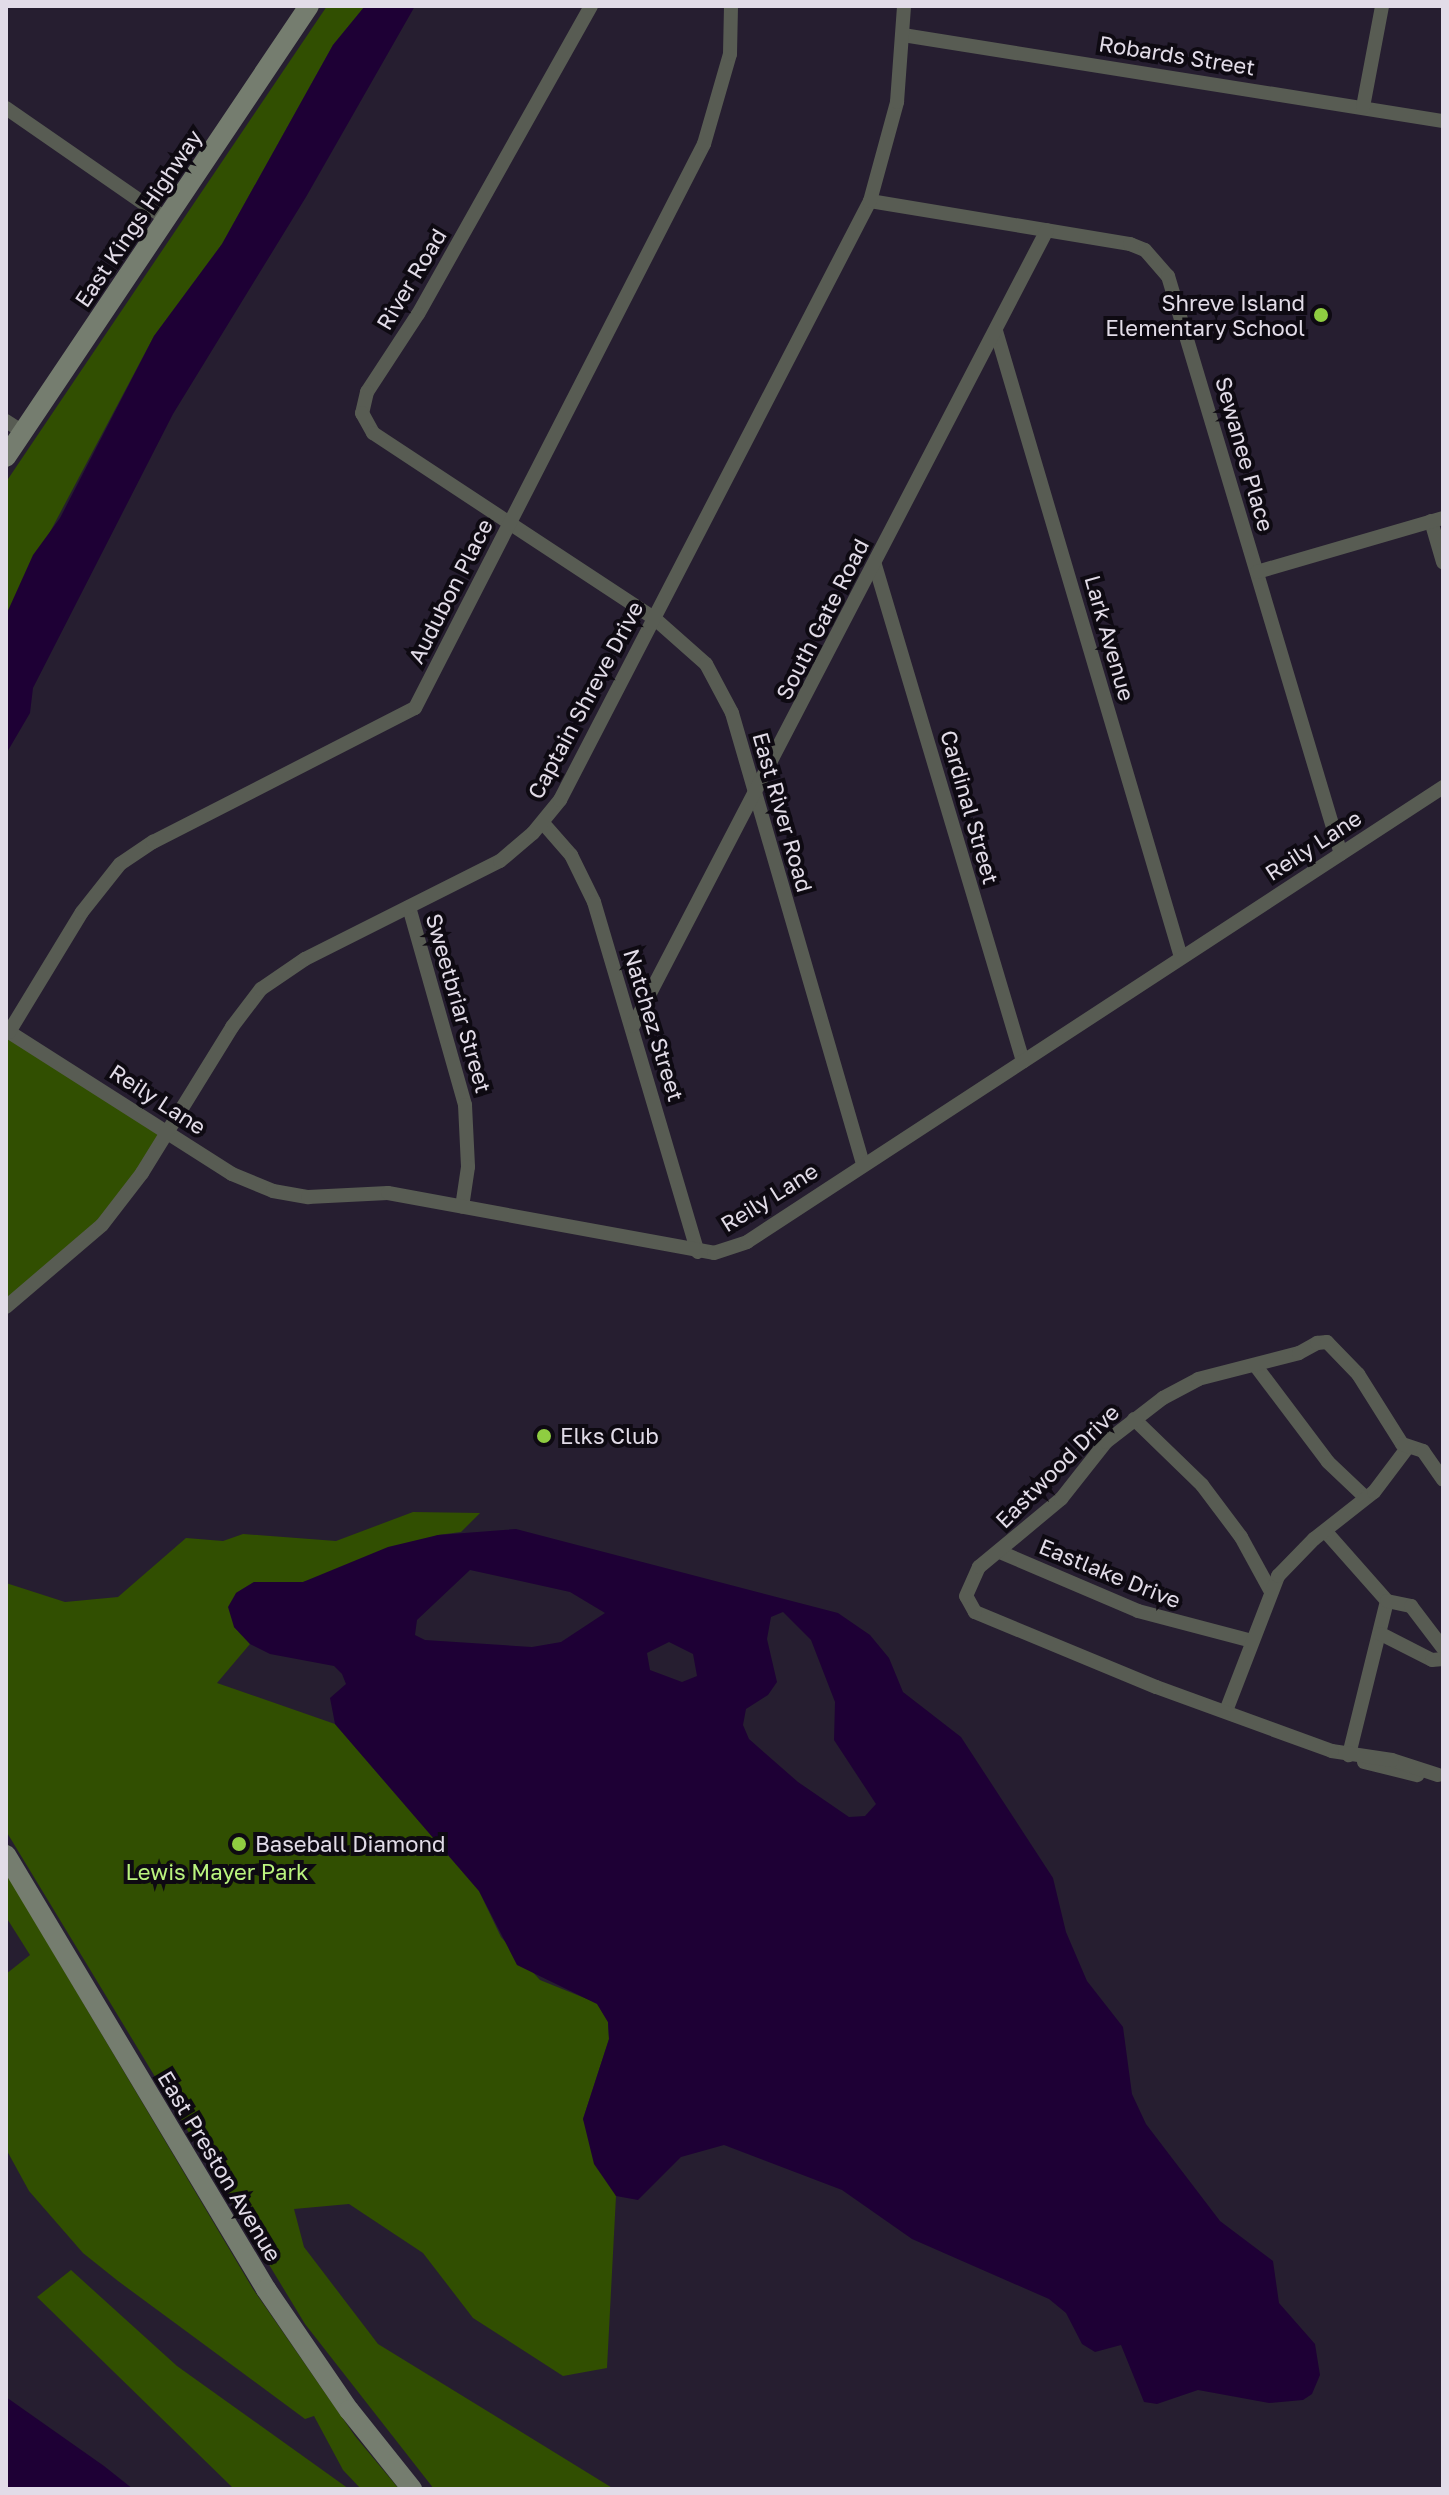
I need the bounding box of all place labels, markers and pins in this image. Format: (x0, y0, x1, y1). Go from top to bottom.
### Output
place label: Shreve Island Elementary School (1105, 289, 1305, 340)
marker: Shreve Island Elementary School (1312, 306, 1330, 324)
place label: Elks Club (560, 1423, 659, 1449)
marker: Elks Club (535, 1427, 553, 1445)
place label: Baseball Diamond (255, 1831, 446, 1857)
marker: Baseball Diamond (230, 1835, 248, 1853)

